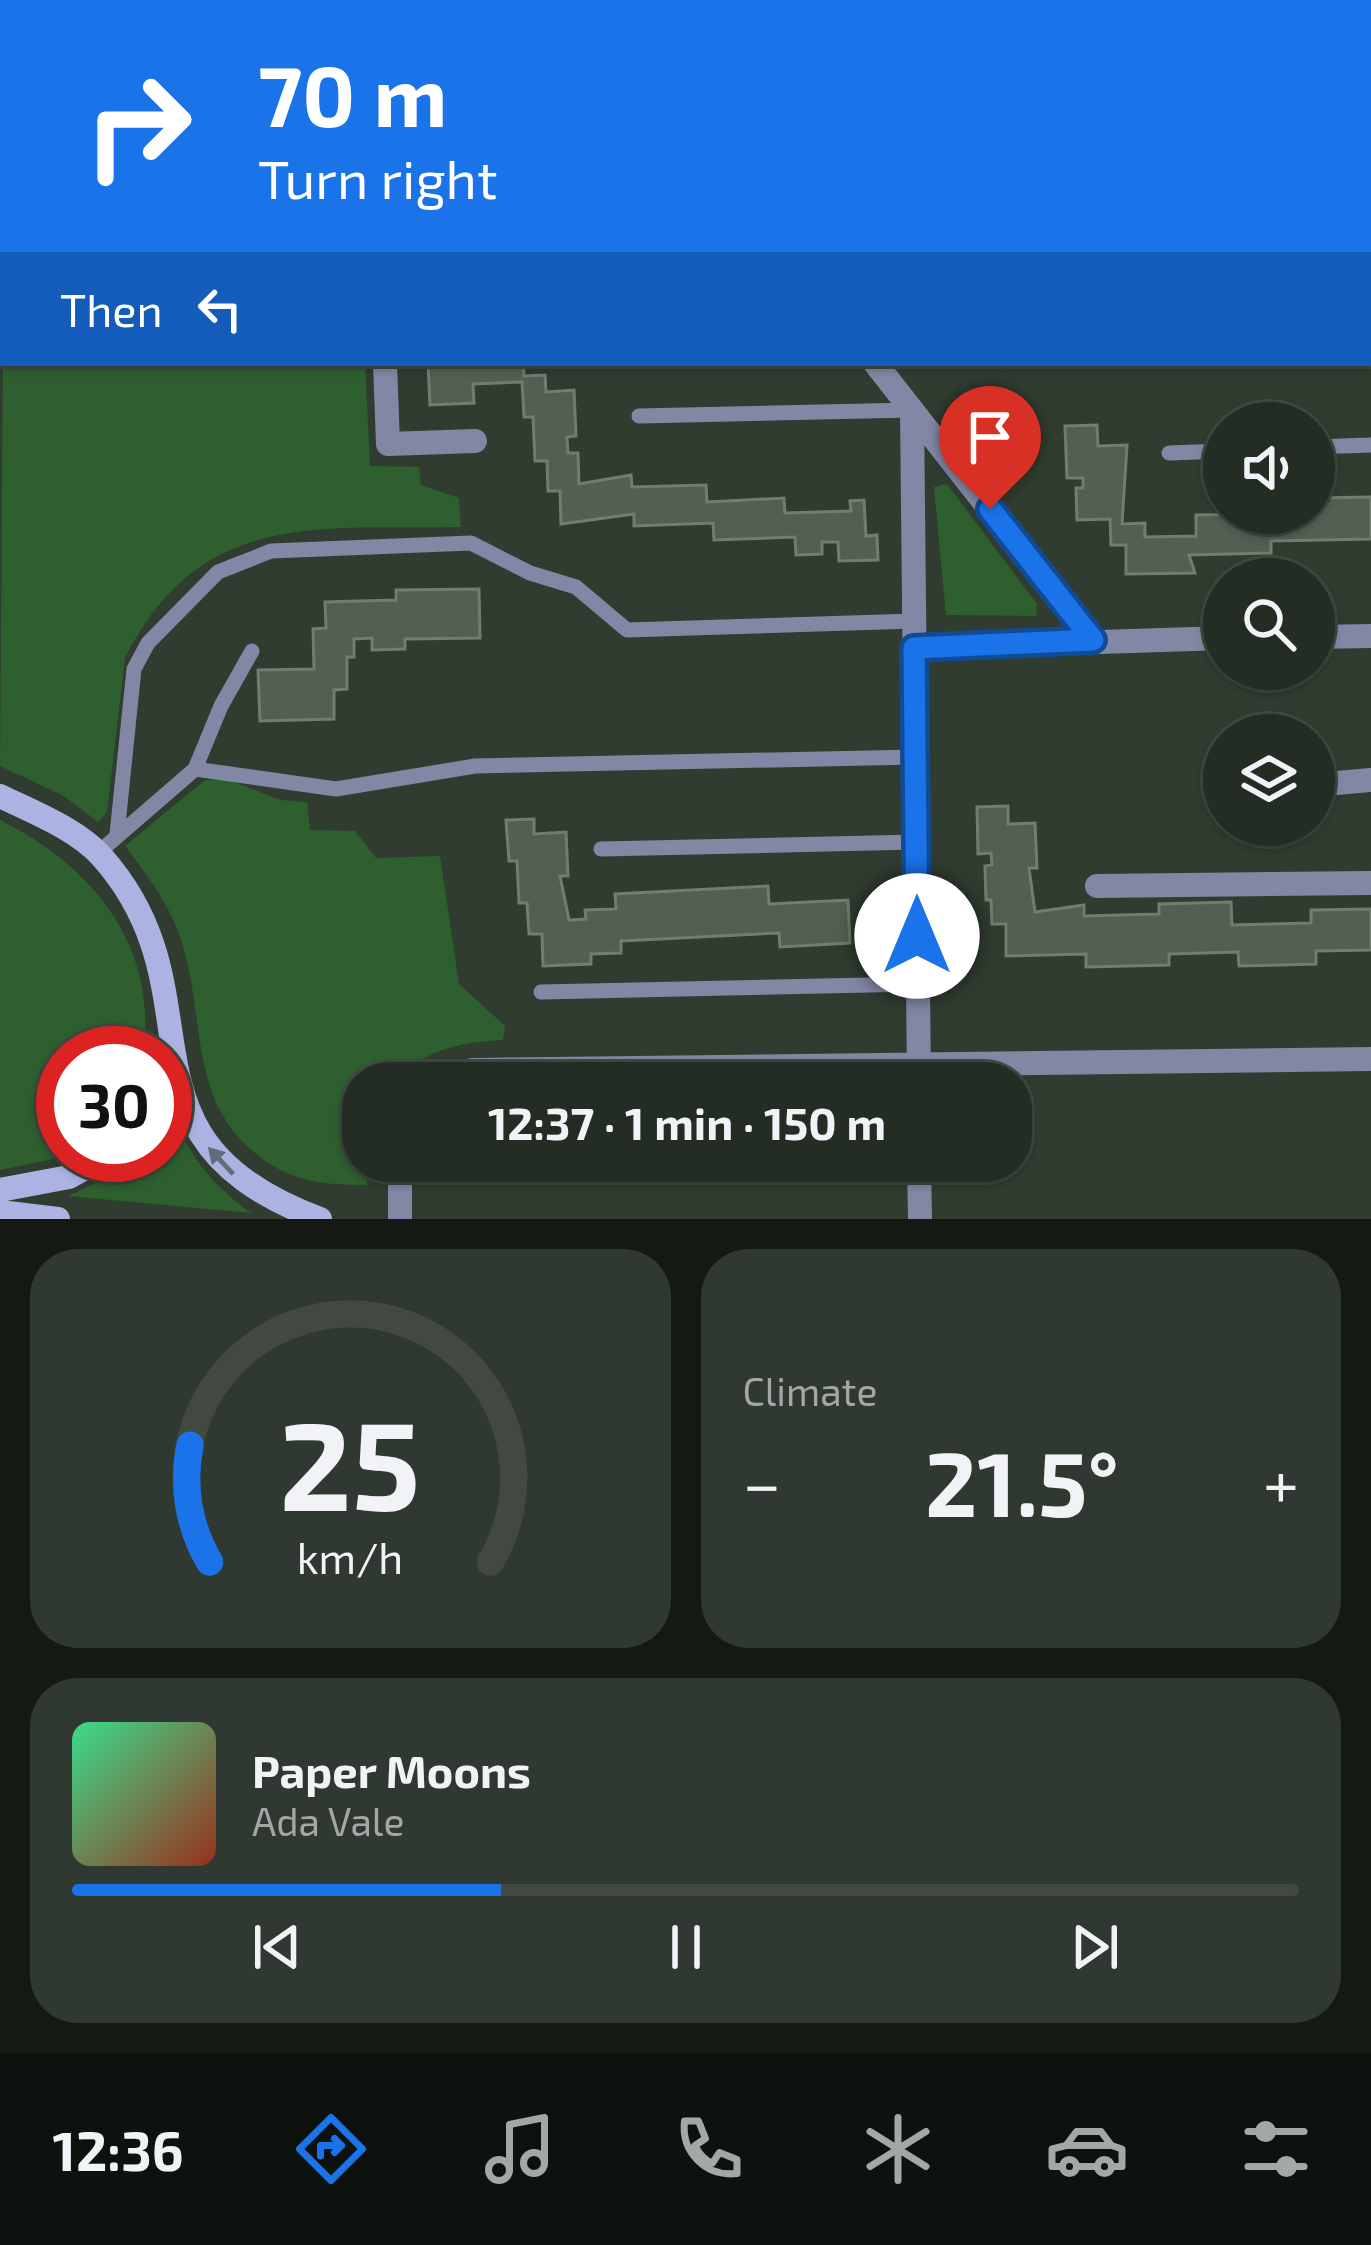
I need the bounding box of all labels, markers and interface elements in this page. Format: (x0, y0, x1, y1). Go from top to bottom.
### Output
text: 70 m (258, 43, 448, 144)
icon: right (60, 48, 216, 204)
text: Turn right (258, 145, 498, 210)
icon: left (187, 276, 253, 342)
text: Then (60, 282, 163, 336)
pin (939, 386, 1041, 509)
map controls (1203, 402, 1335, 846)
button: sound (1203, 402, 1335, 534)
icon: arrive (957, 404, 1023, 470)
button: search (1203, 558, 1335, 690)
button: layers (1203, 714, 1335, 846)
position arrow (854, 873, 980, 999)
speed limit sign: 30 (36, 1026, 192, 1182)
text: 12:37 · 1 min · 150 m (488, 1095, 886, 1149)
one-way arrow (208, 1147, 235, 1176)
text: Climate (743, 1367, 877, 1414)
text: 25 (280, 1386, 421, 1536)
text: 21.5° (925, 1427, 1119, 1535)
text: − (743, 1442, 781, 1521)
text: + (1263, 1442, 1299, 1521)
text: km/h (297, 1530, 403, 1582)
text: Paper Moons (252, 1743, 531, 1797)
text: Ada Vale (252, 1797, 404, 1844)
icon: previous (244, 1914, 310, 1980)
icon: pause (653, 1914, 719, 1980)
icon: next (1062, 1914, 1128, 1980)
icon: directions (289, 2107, 373, 2191)
icon: music (478, 2107, 562, 2191)
icon: phone (667, 2107, 751, 2191)
icon: climate (856, 2107, 940, 2191)
icon: car (1045, 2107, 1129, 2191)
icon: filters (1234, 2107, 1318, 2191)
text: 12:36 (53, 2117, 184, 2182)

